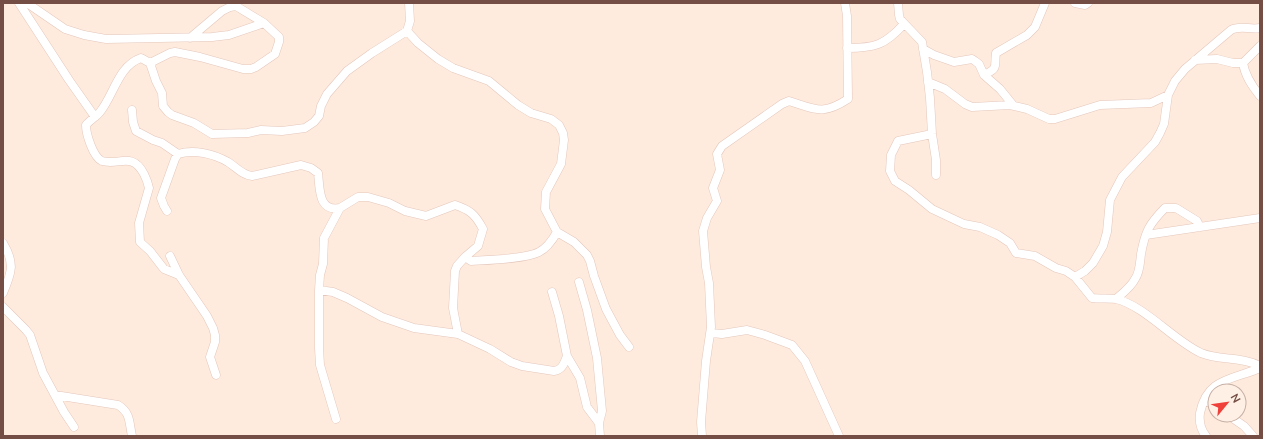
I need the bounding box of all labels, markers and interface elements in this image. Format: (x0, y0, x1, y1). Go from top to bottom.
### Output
north arrow (1207, 383, 1247, 423)
text: N (1227, 391, 1244, 406)

